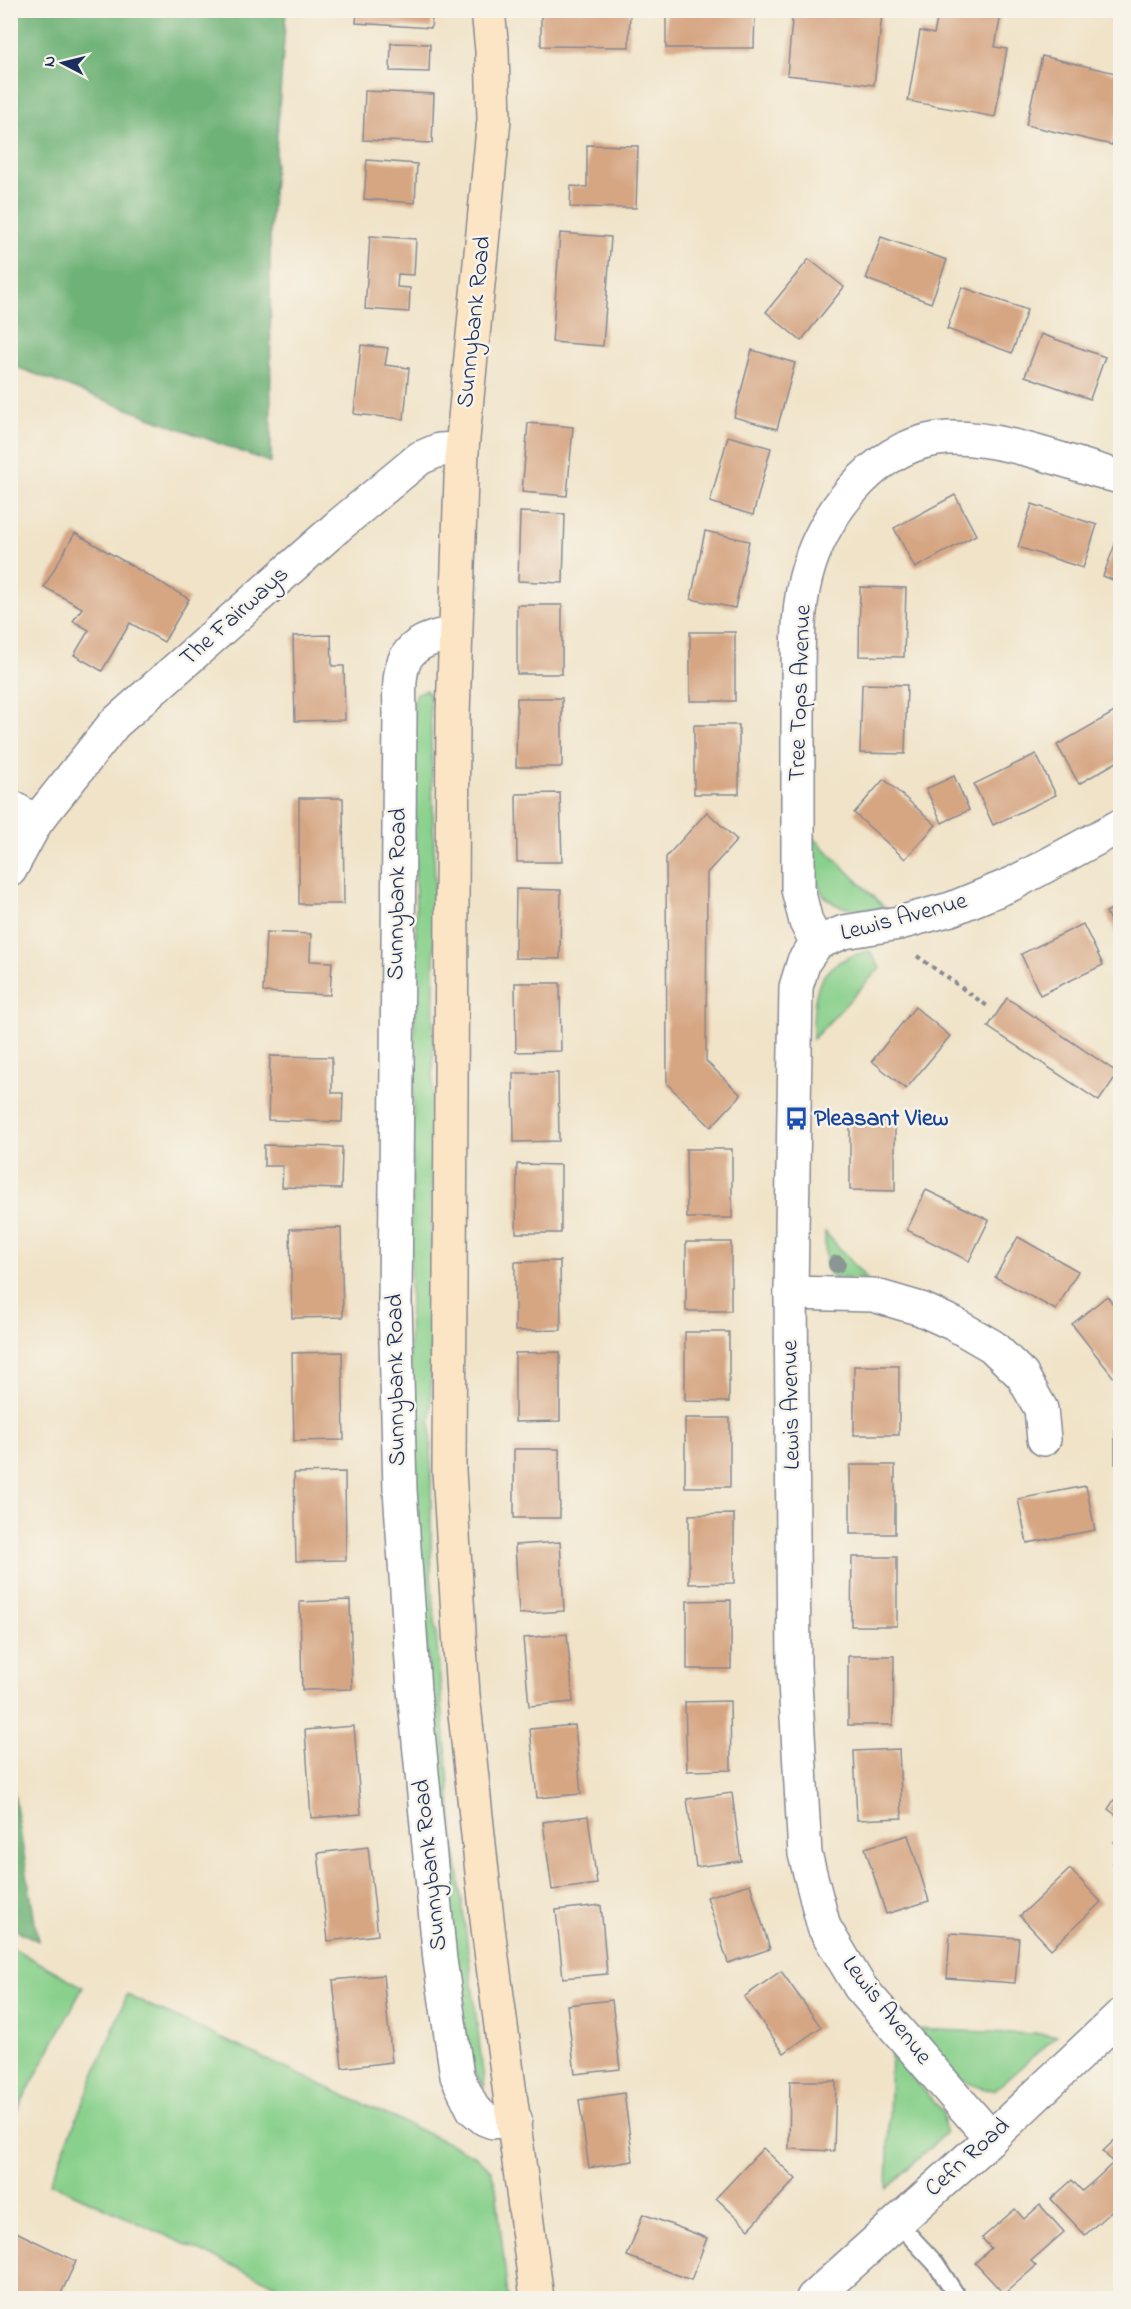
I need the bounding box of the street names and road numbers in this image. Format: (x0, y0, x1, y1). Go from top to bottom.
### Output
street label: Sunnybank Road (449, 234, 502, 410)
street label: The Fairways (173, 558, 298, 676)
street label: Tree Tops Avenue (780, 604, 822, 782)
street label: Sunnybank Road (379, 807, 418, 980)
street label: Lewis Avenue (837, 884, 971, 952)
street label: Sunnybank Road (378, 1293, 417, 1466)
street label: Lewis Avenue (773, 1340, 811, 1470)
street label: Sunnybank Road (405, 1777, 458, 1952)
street label: Lewis Avenue (832, 1949, 940, 2073)
street label: Cefn Road (918, 2110, 1019, 2206)

